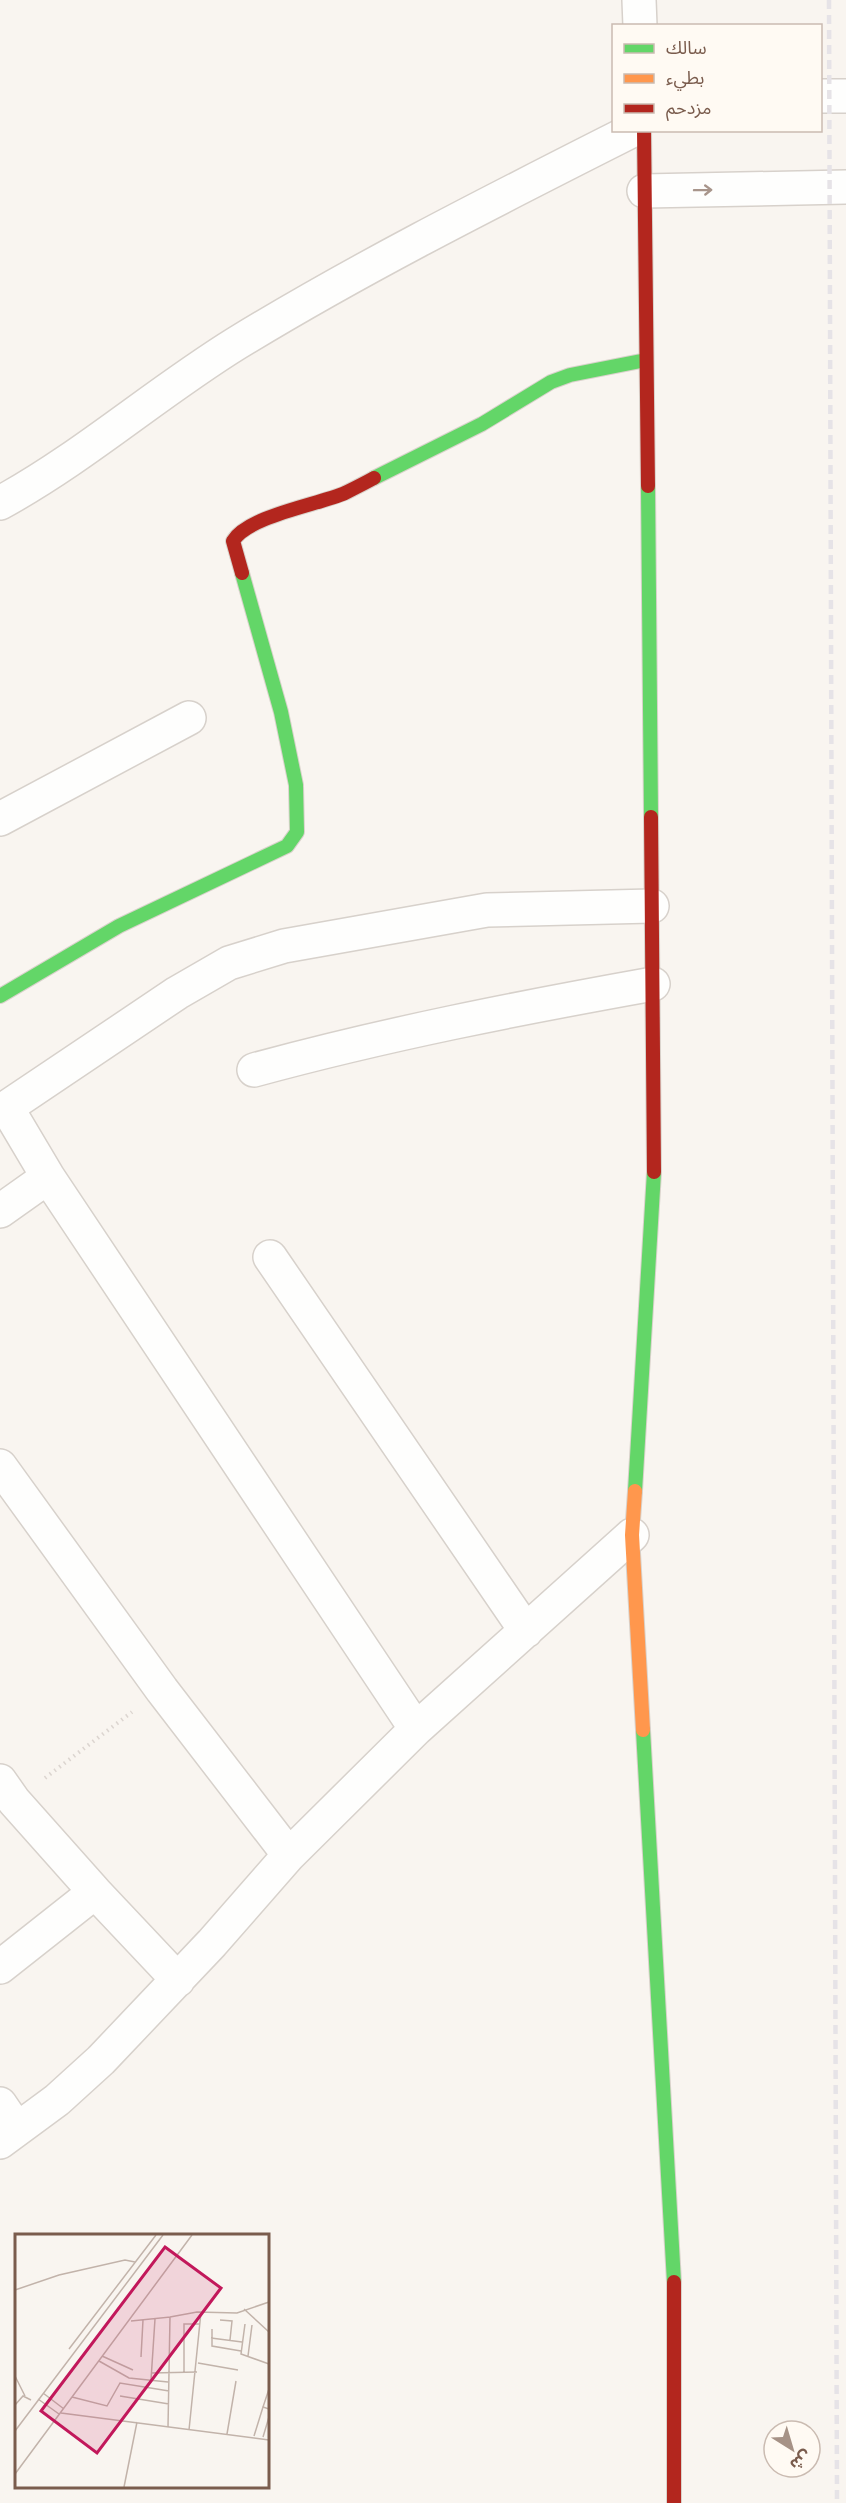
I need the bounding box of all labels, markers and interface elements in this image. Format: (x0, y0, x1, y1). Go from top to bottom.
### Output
legend (612, 24, 822, 132)
text: سالك (666, 37, 707, 59)
text: بطيء (666, 67, 704, 91)
text: مزدحم (666, 97, 711, 121)
one-way arrow (692, 184, 712, 195)
inset map (15, 2234, 268, 2488)
north arrow (762, 2419, 822, 2479)
text: ش (786, 2446, 815, 2475)

